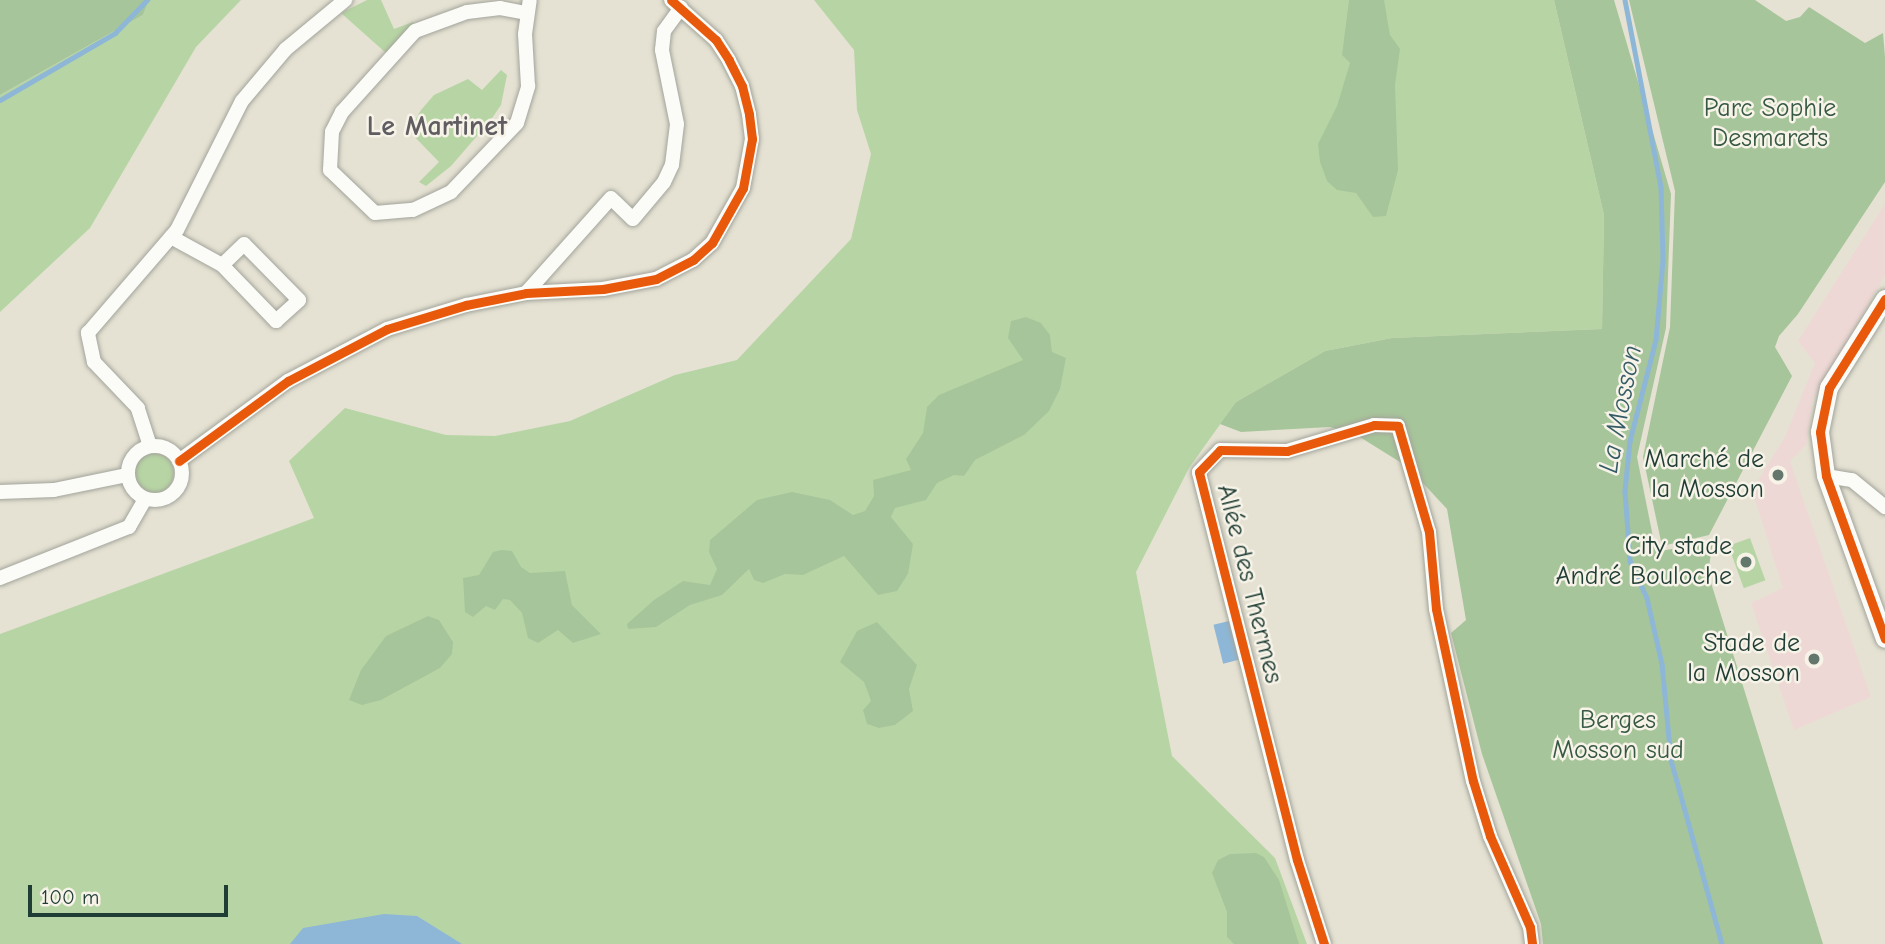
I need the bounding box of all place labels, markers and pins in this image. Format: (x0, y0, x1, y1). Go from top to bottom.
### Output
place label: Marché de la Mosson (1644, 444, 1764, 505)
marker: Marché de la Mosson (1770, 467, 1786, 483)
place label: City stade André Bouloche (1555, 531, 1732, 592)
marker: City stade André Bouloche (1738, 554, 1754, 570)
place label: Stade de la Mosson (1687, 628, 1800, 690)
marker: Stade de la Mosson (1806, 651, 1822, 667)

